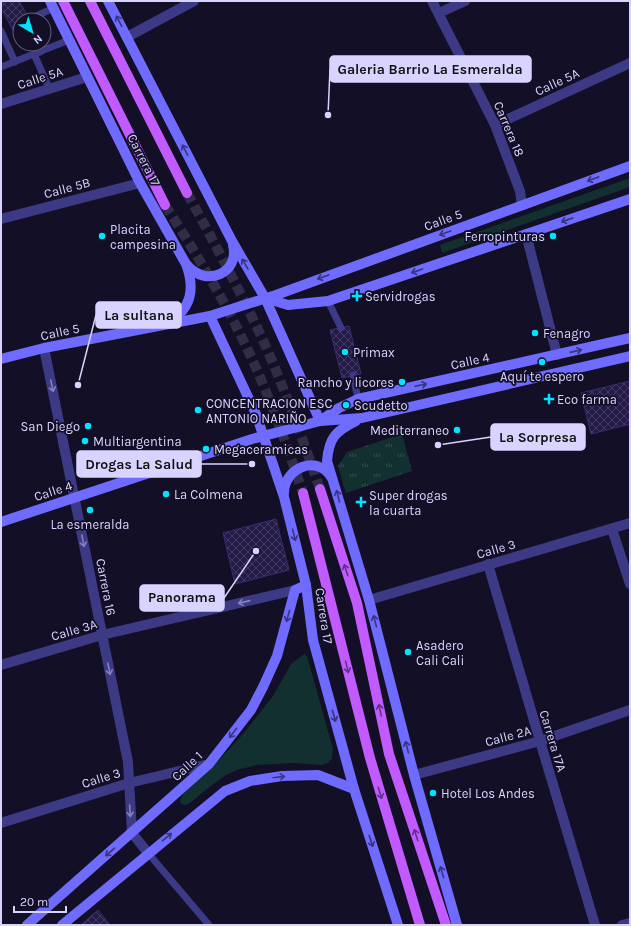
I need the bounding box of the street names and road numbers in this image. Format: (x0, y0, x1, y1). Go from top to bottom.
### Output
street label: Calle 5A (15, 63, 65, 92)
street label: Calle 5A (533, 65, 582, 99)
street label: Carrera 18 (491, 99, 527, 159)
street label: Carrera 17 (124, 131, 164, 189)
street label: Calle 5B (42, 175, 92, 201)
street label: Calle 5 (422, 206, 464, 234)
street label: Calle 5 (39, 321, 81, 343)
street label: Calle 4 (449, 350, 491, 372)
street label: Calle 4 (32, 478, 74, 504)
street label: Calle 3 (475, 536, 517, 562)
street label: Carrera 16 (93, 557, 119, 617)
street label: Carrera 17 (312, 587, 336, 645)
street label: Calle 3A (49, 616, 99, 644)
street label: Carrera 17A (536, 708, 570, 774)
street label: Calle 2A (483, 723, 533, 749)
street label: Calle 1 (169, 748, 205, 784)
street label: Calle 3 (80, 765, 122, 791)

